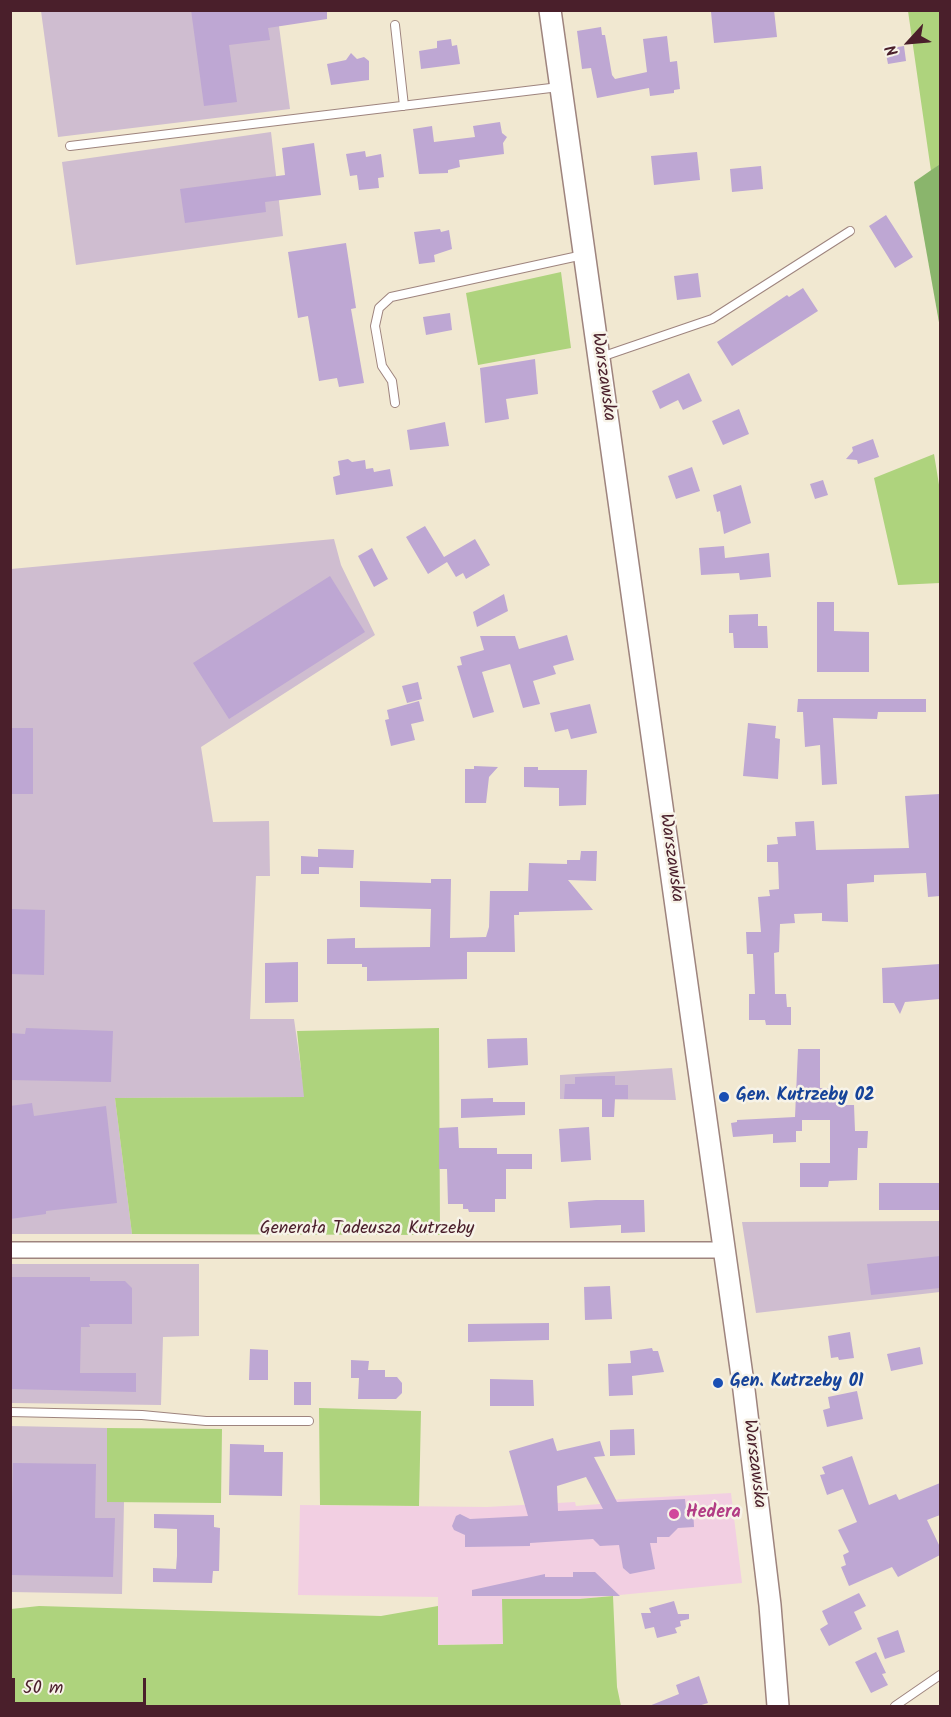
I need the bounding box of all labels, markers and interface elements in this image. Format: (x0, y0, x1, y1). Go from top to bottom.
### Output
north arrow (879, 12, 939, 72)
text: N (879, 40, 906, 60)
street label: Warszawska (585, 331, 619, 423)
street label: Warszawska (653, 812, 687, 904)
place label: Gen. Kutrzeby 02 (736, 1086, 875, 1108)
marker: Gen. Kutrzeby 02 (717, 1090, 731, 1104)
street label: Generała Tadeusza Kutrzeby (260, 1219, 474, 1241)
place label: Gen. Kutrzeby 01 (730, 1372, 864, 1394)
marker: Gen. Kutrzeby 01 (711, 1376, 725, 1390)
street label: Warszawska (737, 1418, 769, 1510)
place label: Hedera (686, 1503, 741, 1525)
marker: Hedera (667, 1507, 681, 1521)
scale bar (15, 1666, 148, 1704)
text: 50 m (23, 1674, 63, 1703)

